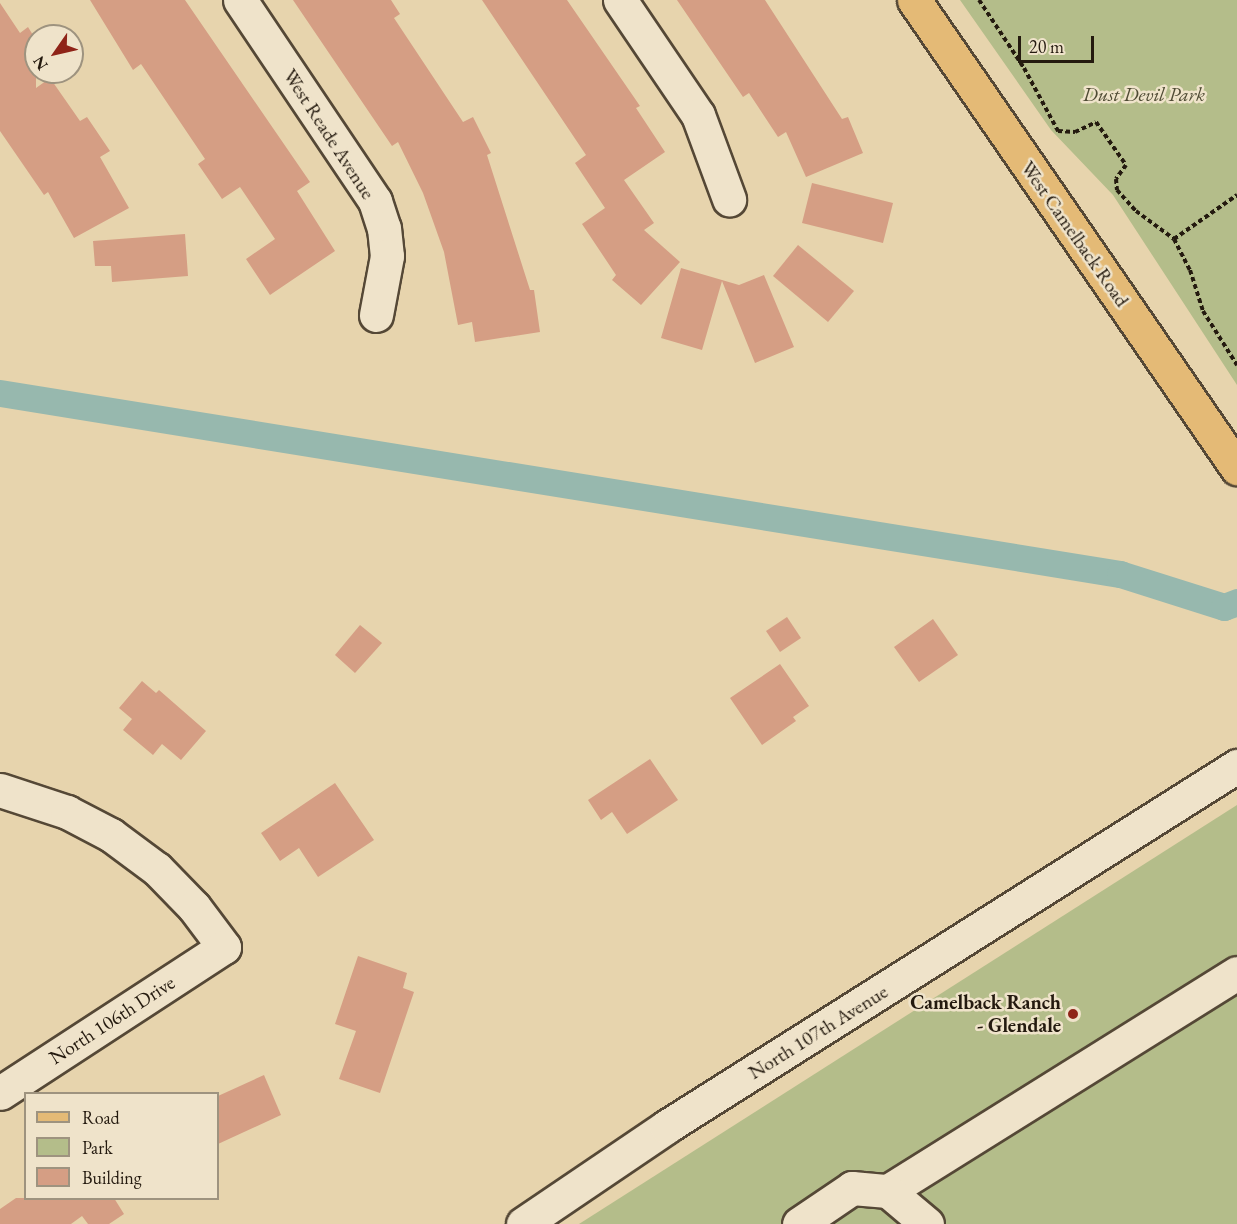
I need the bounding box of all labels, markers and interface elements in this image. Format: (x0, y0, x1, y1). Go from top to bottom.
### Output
north arrow (24, 24, 84, 84)
scale bar (1021, 24, 1098, 62)
text: 20 m (1029, 35, 1064, 58)
text: N (28, 52, 53, 74)
street label: West Reade Avenue (278, 64, 380, 204)
park label: Dust Devil Park (1083, 82, 1205, 106)
street label: West Camelback Road (1016, 156, 1134, 312)
street label: North 106th Drive (45, 970, 179, 1070)
street label: North 107th Avenue (744, 979, 892, 1085)
place label: Camelback Ranch - Glendale (910, 990, 1061, 1037)
marker: Camelback Ranch - Glendale (1066, 1007, 1080, 1021)
legend (24, 1092, 219, 1200)
text: Road (82, 1106, 120, 1129)
text: Park (82, 1136, 113, 1159)
text: Building (82, 1166, 142, 1189)

